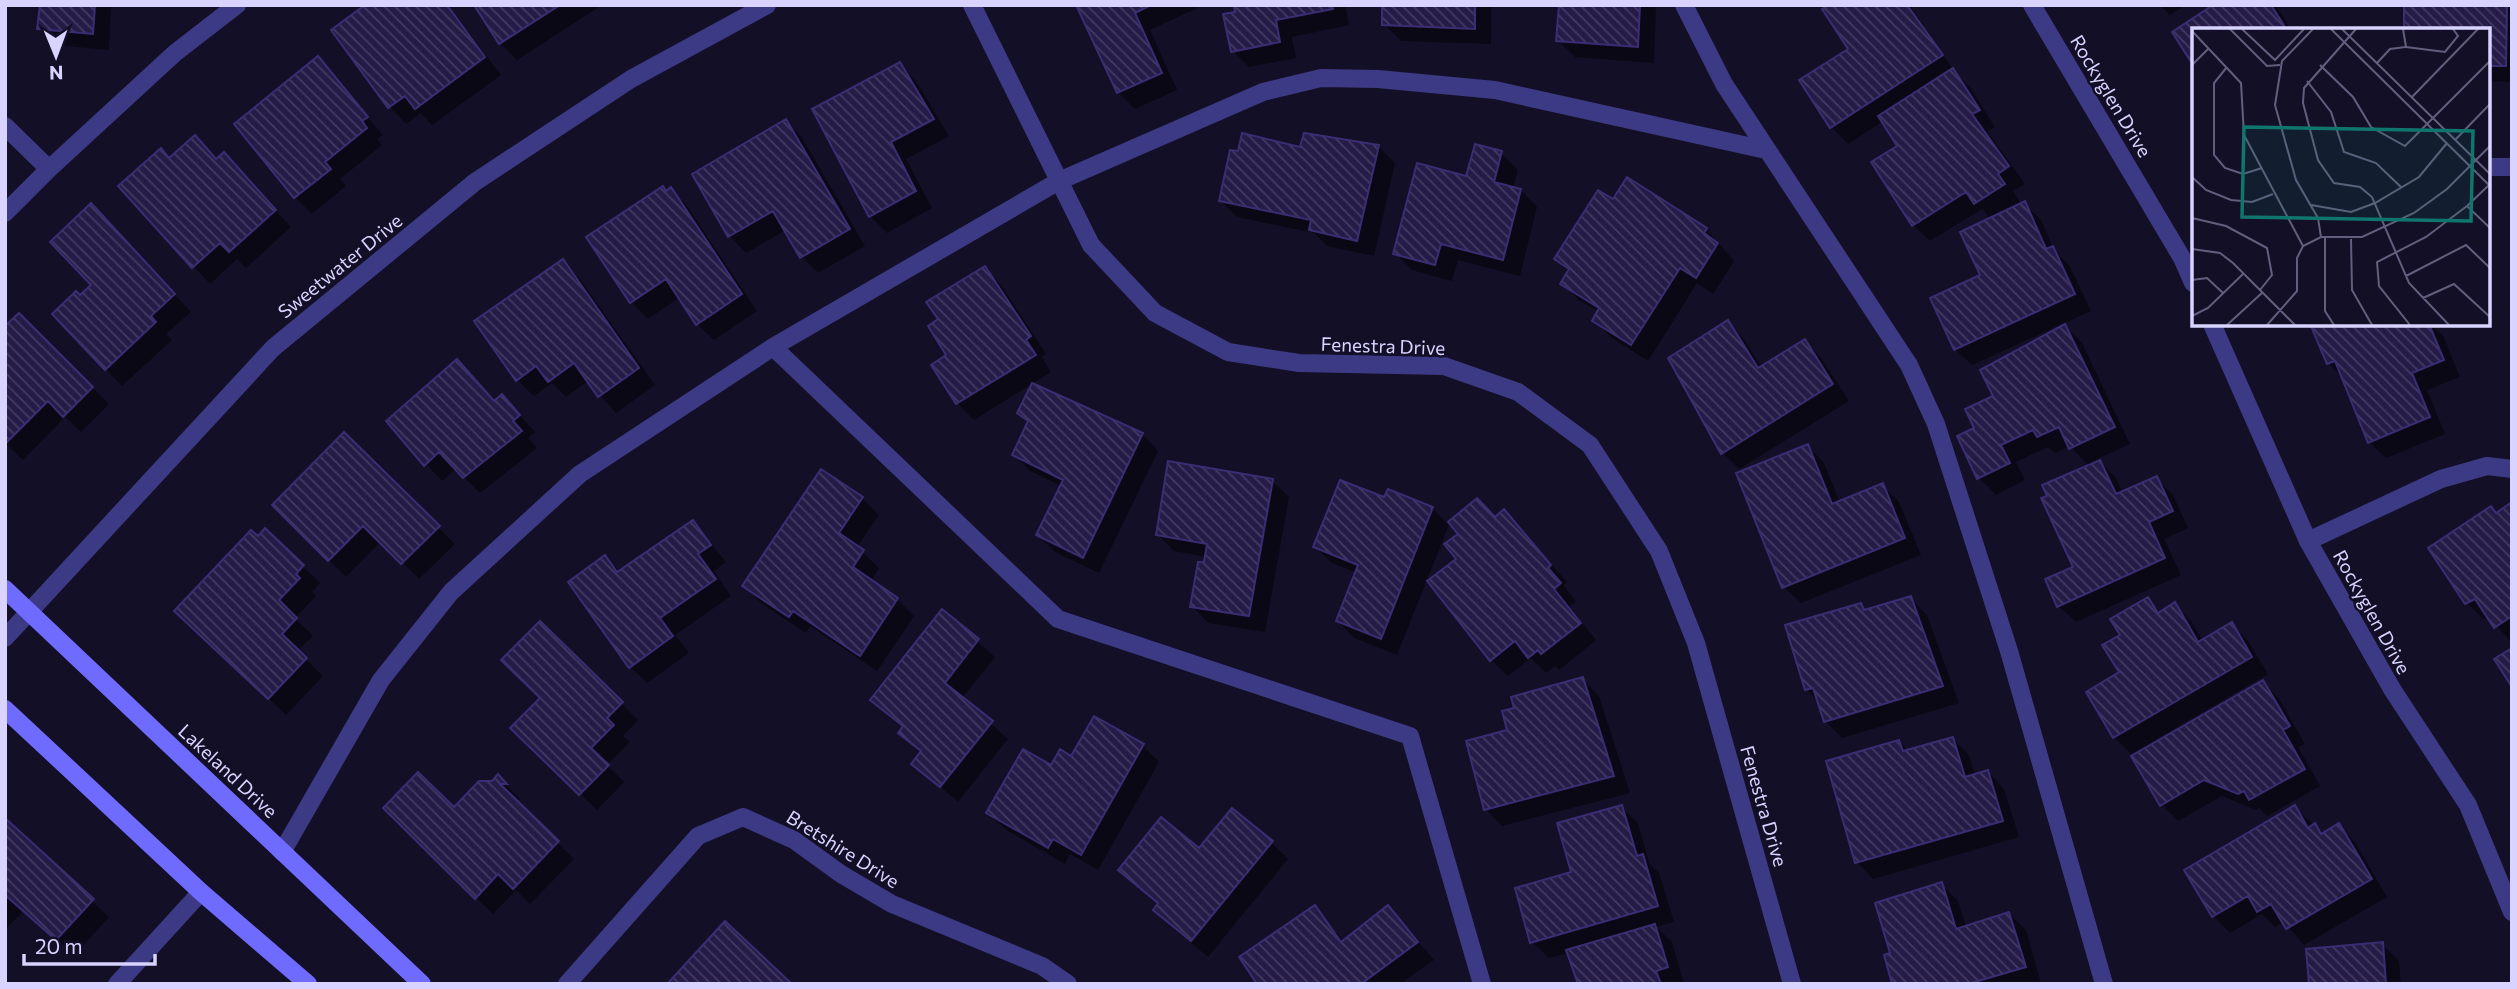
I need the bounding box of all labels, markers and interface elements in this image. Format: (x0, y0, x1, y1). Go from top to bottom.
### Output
north arrow (21, 21, 91, 91)
inset map (2192, 28, 2489, 326)
street label: Rockyglen Drive (2066, 31, 2157, 161)
text: N (49, 62, 64, 85)
street label: Sweetwater Drive (273, 209, 406, 323)
street label: Fenestra Drive (1320, 332, 1446, 359)
street label: Rockyglen Drive (2329, 546, 2416, 678)
street label: Lakeland Drive (174, 719, 283, 822)
street label: Fenestra Drive (1736, 743, 1793, 869)
street label: Bretshire Drive (783, 805, 904, 892)
scale bar (24, 922, 156, 966)
text: 20 m (35, 933, 83, 958)

